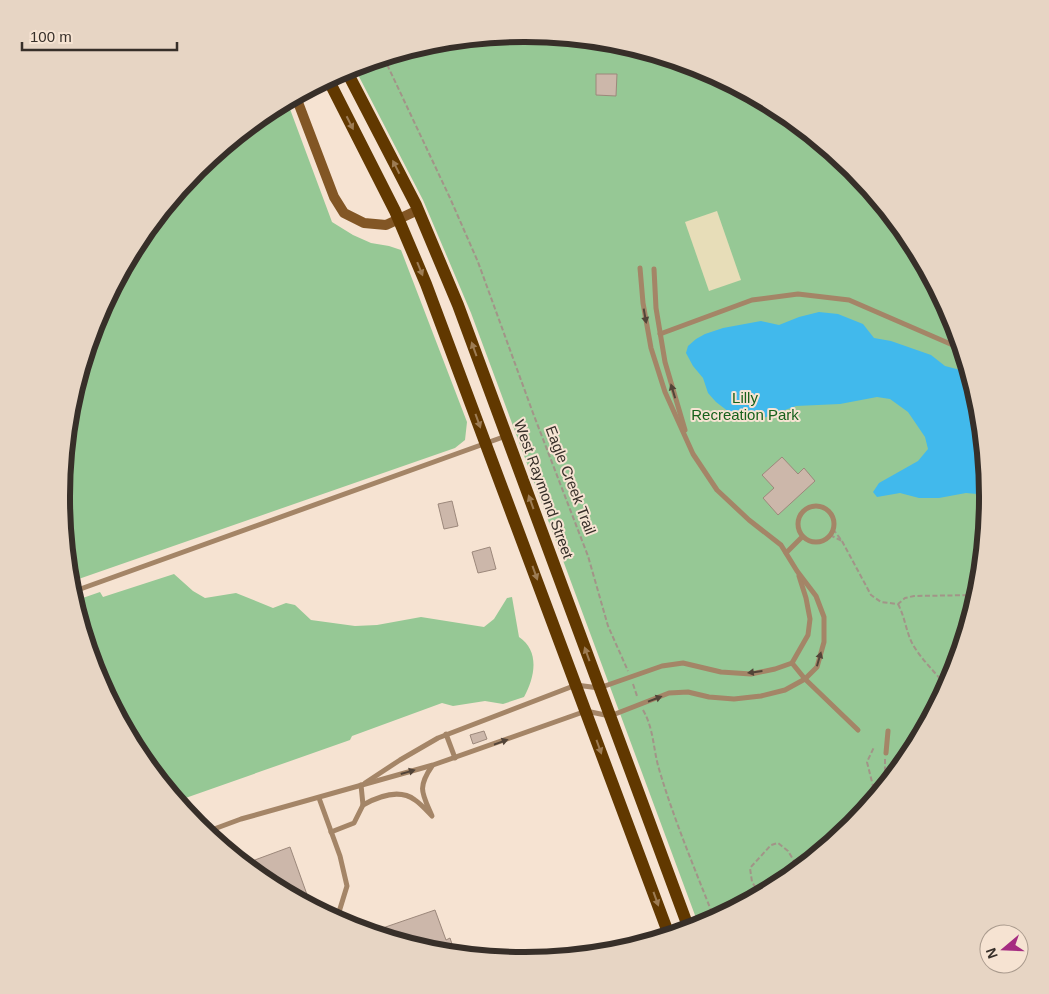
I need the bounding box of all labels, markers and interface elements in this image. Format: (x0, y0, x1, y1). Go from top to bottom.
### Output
scale bar (22, 20, 178, 52)
text: 100 m (30, 28, 72, 45)
one-way arrow (346, 116, 354, 130)
one-way arrow (392, 159, 400, 174)
one-way arrow (417, 262, 425, 276)
one-way arrow (642, 308, 650, 324)
one-way arrow (470, 341, 478, 356)
one-way arrow (669, 383, 677, 398)
park label: Lilly Recreation Park (691, 389, 799, 423)
one-way arrow (474, 414, 482, 429)
street label: West Raymond Street (511, 417, 577, 561)
street label: Eagle Creek Trail (542, 423, 600, 537)
one-way arrow (527, 494, 534, 509)
one-way arrow (532, 566, 539, 581)
one-way arrow (583, 646, 591, 661)
one-way arrow (815, 652, 823, 667)
one-way arrow (747, 668, 763, 676)
one-way arrow (648, 695, 663, 702)
one-way arrow (494, 738, 509, 746)
one-way arrow (595, 740, 603, 755)
one-way arrow (401, 768, 416, 776)
one-way arrow (652, 892, 660, 907)
north arrow (979, 924, 1029, 974)
text: N (982, 946, 1001, 961)

